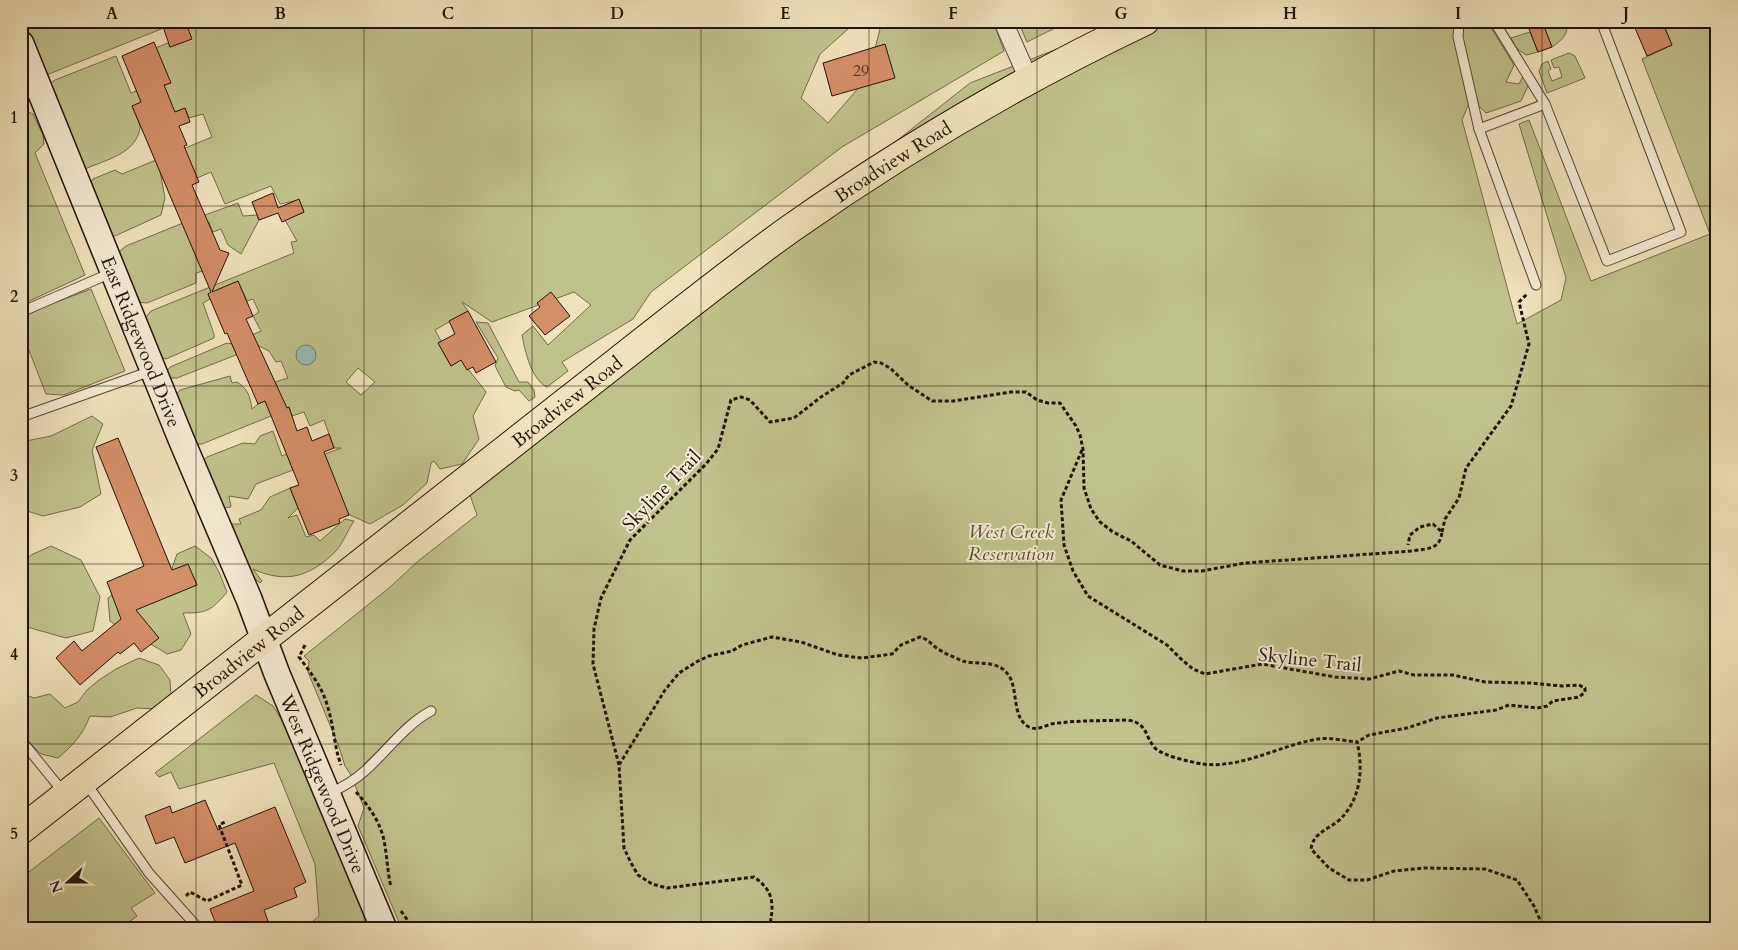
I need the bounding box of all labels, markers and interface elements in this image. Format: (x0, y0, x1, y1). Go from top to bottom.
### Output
text: A (106, 3, 118, 25)
text: B (274, 3, 286, 25)
text: C (442, 3, 454, 25)
text: D (610, 3, 624, 25)
text: E (780, 3, 790, 25)
text: F (948, 3, 958, 25)
text: G (1114, 3, 1128, 25)
text: H (1283, 3, 1297, 25)
text: I (1455, 3, 1461, 25)
text: J (1621, 3, 1629, 25)
house number: 29 (853, 60, 869, 82)
text: 1 (10, 107, 18, 129)
street label: Broadview Road (829, 115, 957, 209)
street label: East Ridgewood Drive (94, 252, 187, 431)
text: 2 (10, 286, 18, 308)
street label: Broadview Road (506, 350, 628, 454)
street label: Skyline Trail (616, 444, 707, 537)
text: 3 (10, 465, 18, 487)
park label: West Creek Reservation (968, 519, 1055, 567)
street label: Broadview Road (188, 601, 310, 704)
street label: Skyline Trail (1257, 642, 1363, 678)
text: 4 (10, 644, 18, 666)
street label: West Ridgewood Drive (273, 690, 371, 878)
text: 5 (10, 823, 18, 845)
north arrow (42, 858, 92, 908)
text: N (45, 877, 67, 896)

